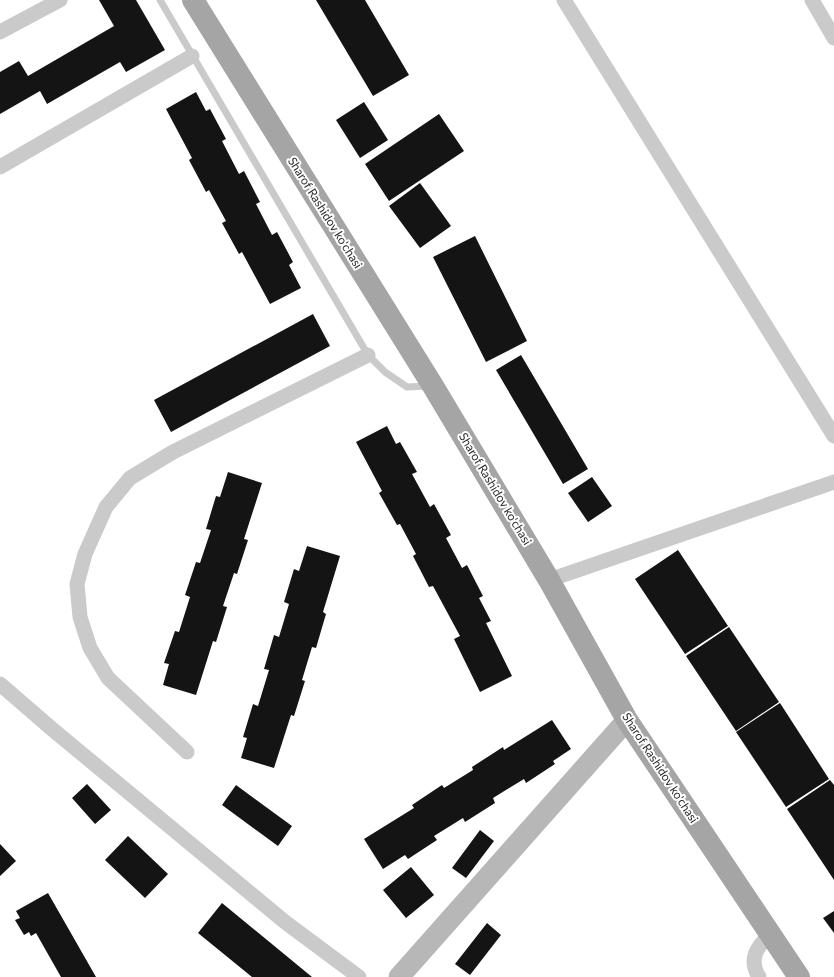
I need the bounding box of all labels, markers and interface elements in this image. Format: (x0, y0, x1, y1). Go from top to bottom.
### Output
street label: Sharof Rashidov ko'chasi (285, 154, 366, 271)
street label: Sharof Rashidov ko'chasi (456, 430, 535, 548)
street label: Sharof Rashidov ko'chasi (619, 710, 702, 826)

